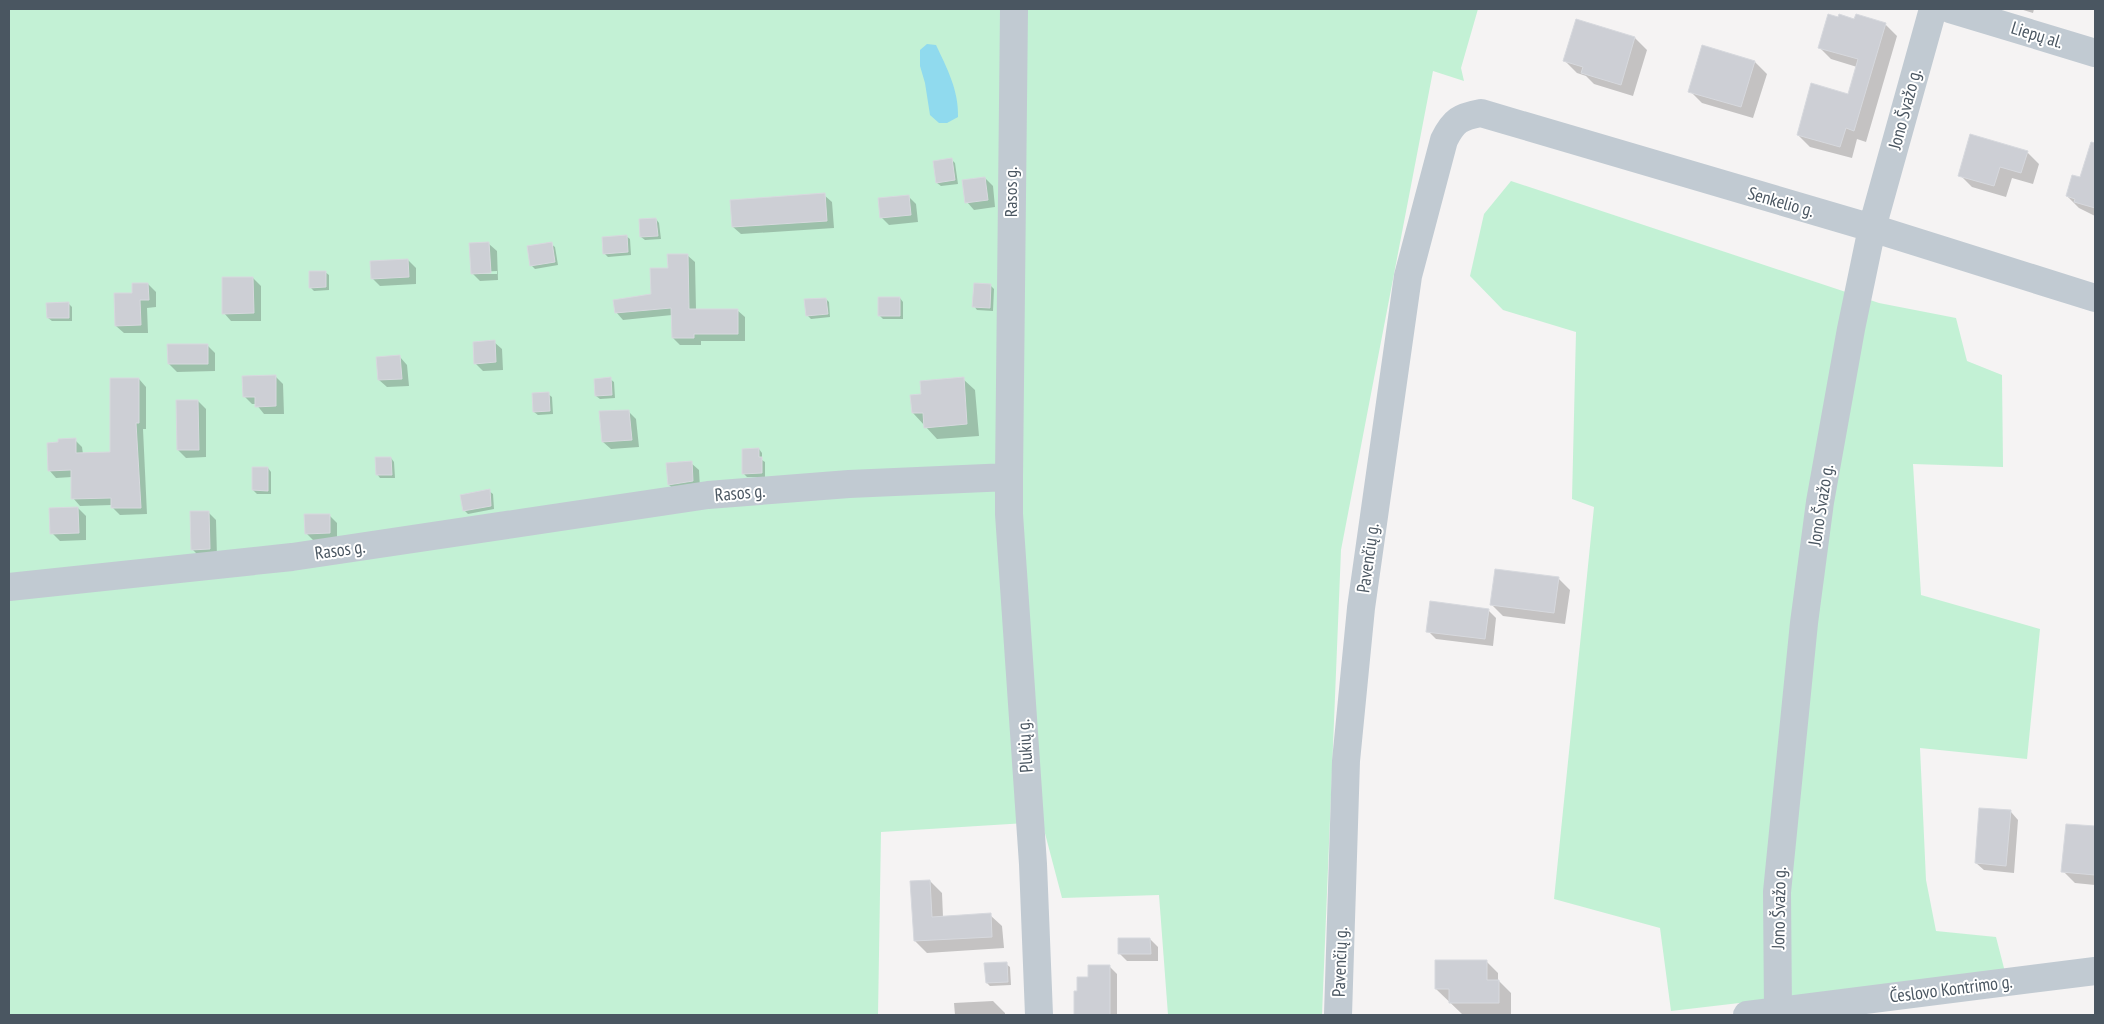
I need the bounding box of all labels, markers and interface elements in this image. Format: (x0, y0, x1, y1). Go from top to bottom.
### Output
street label: Liepų al. (2009, 16, 2066, 53)
street label: Jono Švažo g. (1882, 66, 1926, 153)
street label: Rasos g. (999, 167, 1022, 217)
street label: Senkelio g. (1745, 181, 1817, 222)
street label: Jono Švažo g. (1803, 462, 1838, 548)
street label: Rasos g. (714, 479, 766, 506)
street label: Pavenčių g. (1351, 522, 1384, 594)
street label: Rasos g. (313, 535, 367, 564)
street label: Plukių g. (1011, 718, 1038, 774)
street label: Jono Švažo g. (1766, 867, 1791, 950)
street label: Pavenčių g. (1327, 927, 1352, 997)
street label: Česlovo Kontrimo g. (1888, 970, 2014, 1007)

